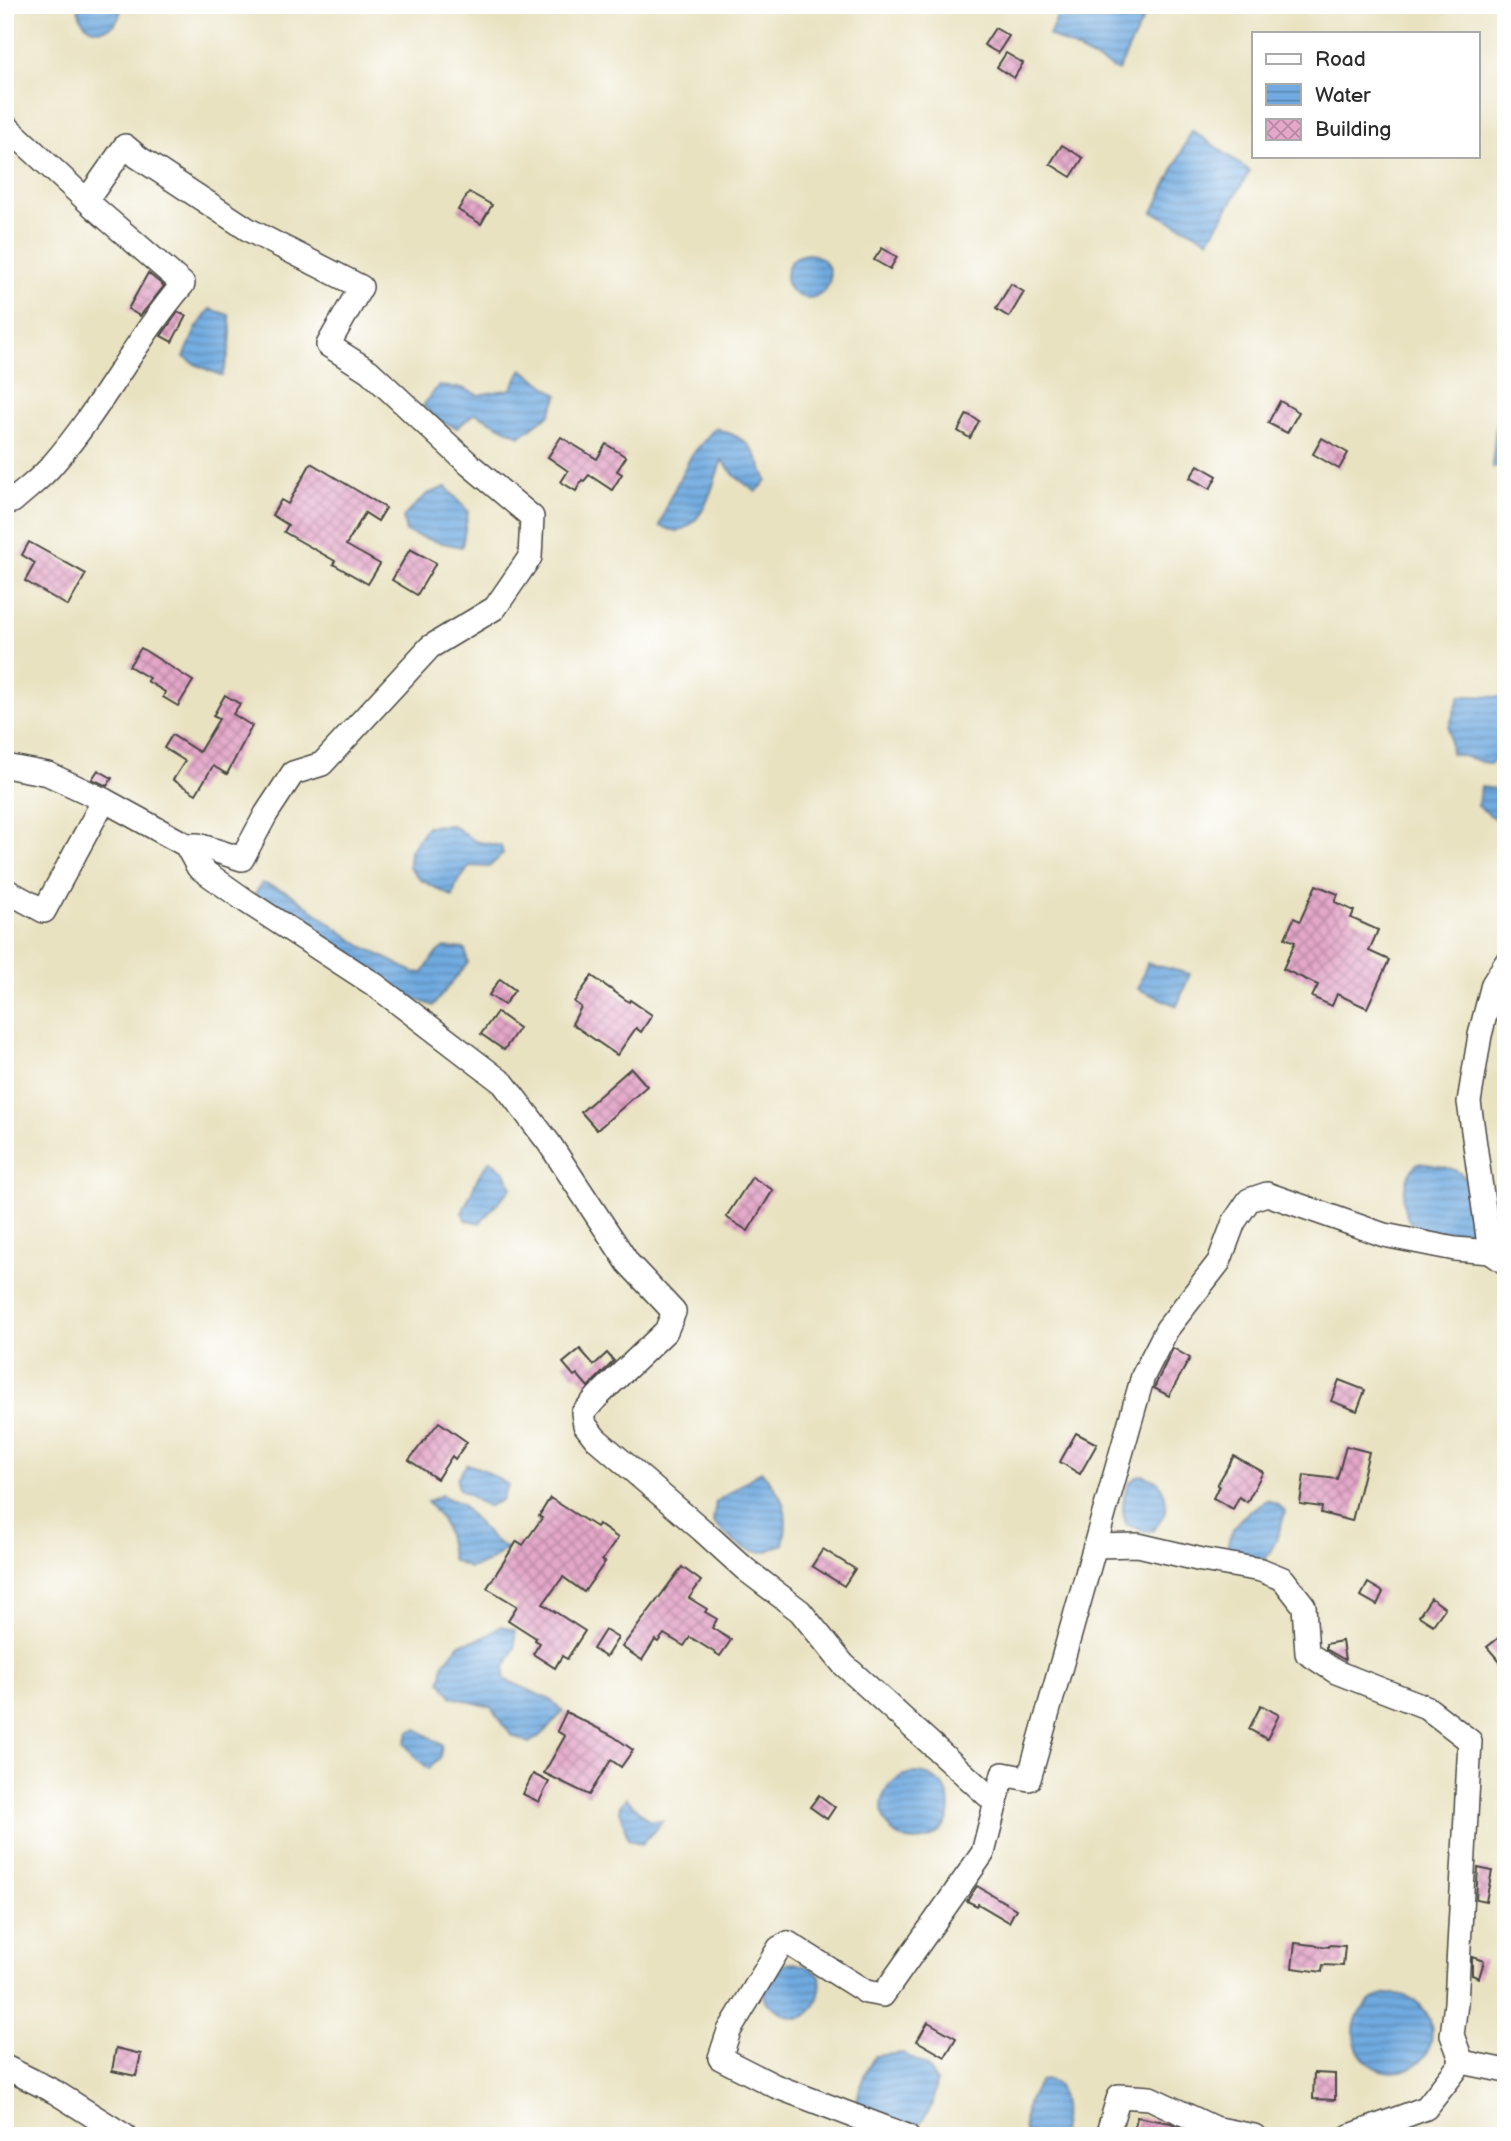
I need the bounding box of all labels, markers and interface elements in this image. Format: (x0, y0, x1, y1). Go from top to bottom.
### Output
legend (1252, 32, 1480, 158)
text: Road (1315, 47, 1366, 72)
text: Water (1315, 83, 1371, 108)
text: Building (1315, 117, 1391, 142)

